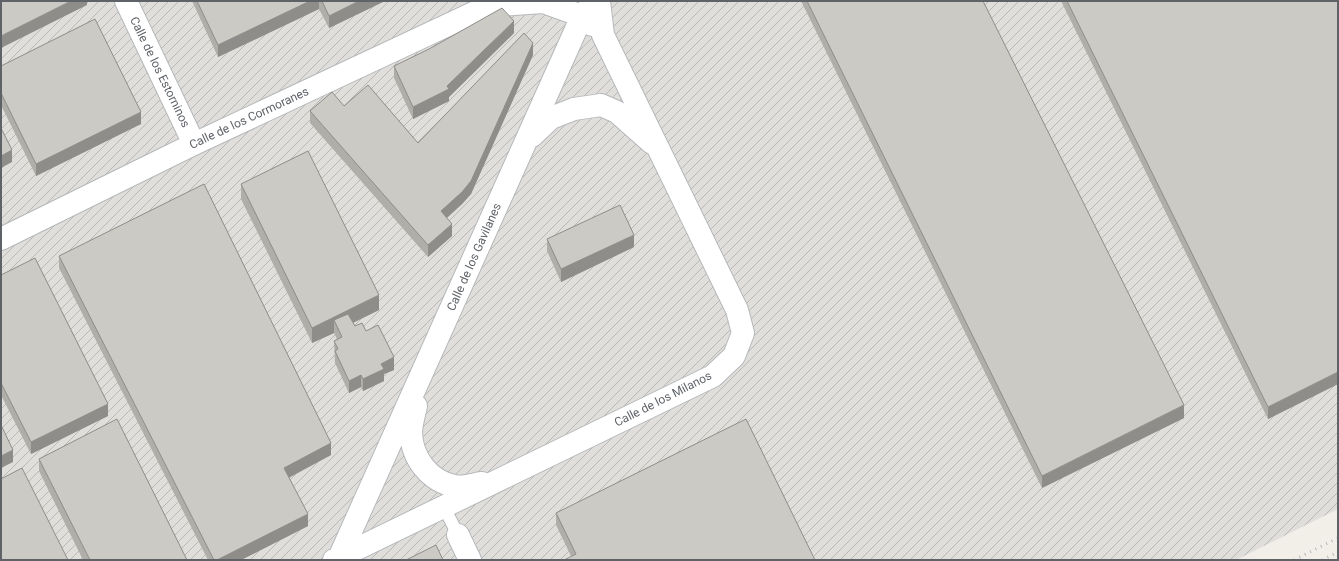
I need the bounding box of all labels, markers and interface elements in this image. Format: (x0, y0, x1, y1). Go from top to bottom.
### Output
street label: Calle de los Estorninos (127, 14, 193, 130)
street label: Calle de los Cormoranes (187, 84, 311, 152)
street label: Calle de los Gavilanes (444, 201, 504, 313)
street label: Calle de los Milanos (612, 368, 714, 430)

